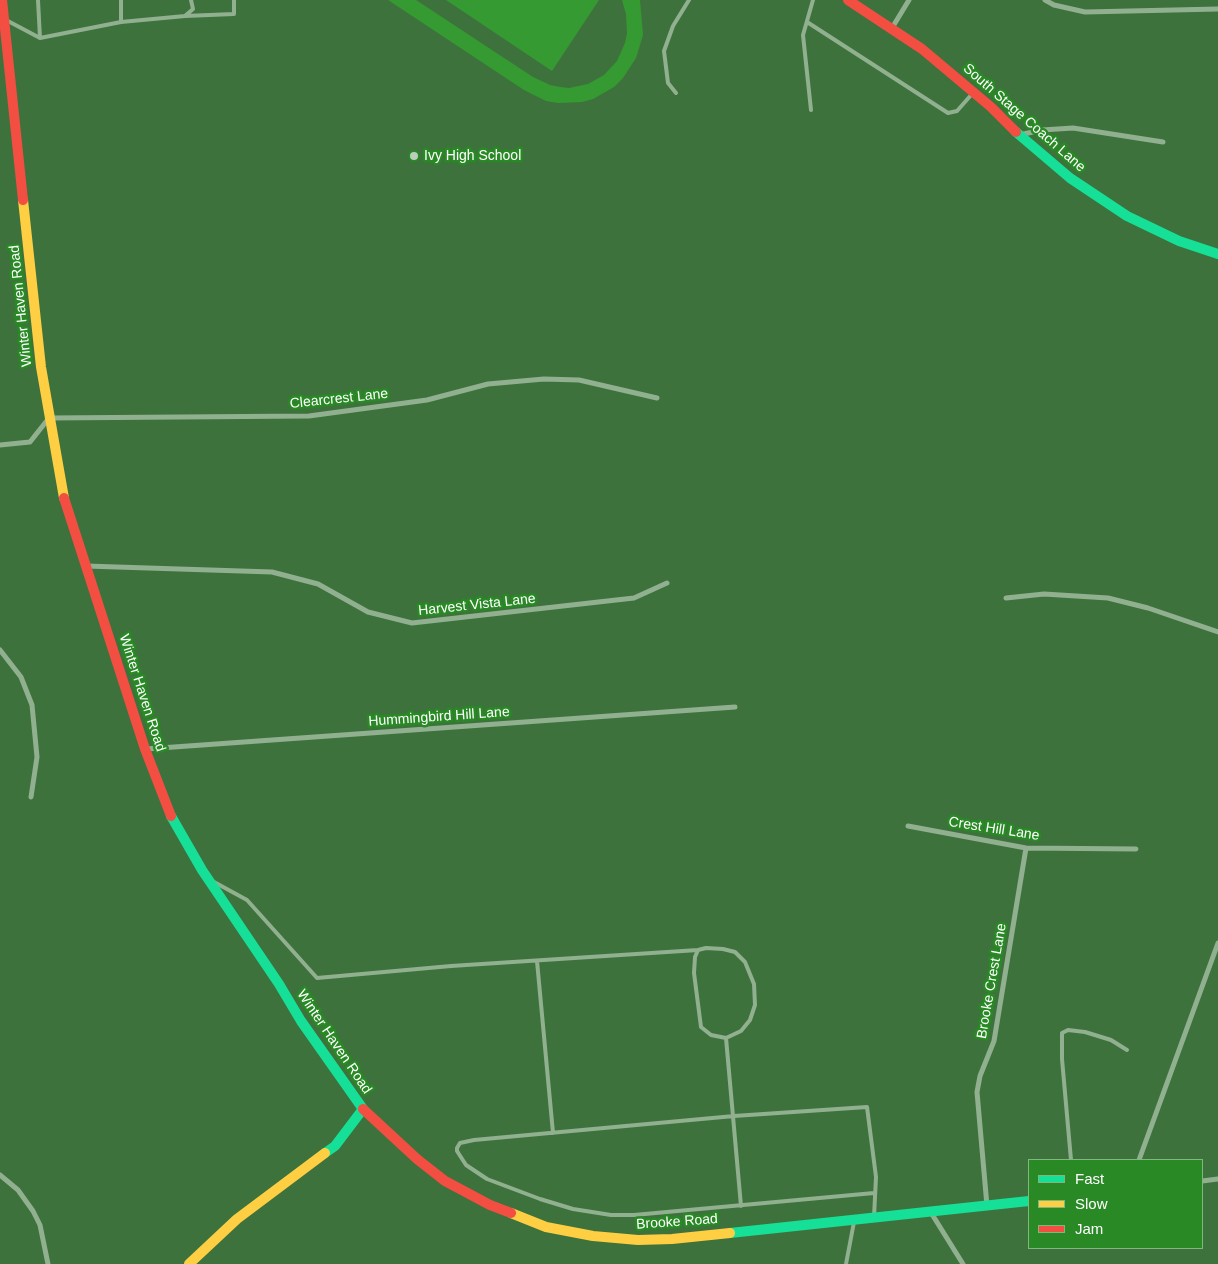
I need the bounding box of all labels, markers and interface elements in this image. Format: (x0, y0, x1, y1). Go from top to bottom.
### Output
street label: South Stage Coach Lane (959, 60, 1089, 176)
place label: Ivy High School (424, 148, 521, 164)
marker: Ivy High School (408, 150, 420, 162)
street label: Winter Haven Road (6, 244, 36, 368)
street label: Clearcrest Lane (289, 385, 389, 413)
street label: Harvest Vista Lane (417, 590, 537, 620)
street label: Winter Haven Road (115, 632, 169, 754)
street label: Hummingbird Hill Lane (368, 704, 510, 730)
street label: Crest Hill Lane (947, 814, 1041, 844)
street label: Brooke Crest Lane (974, 922, 1010, 1040)
street label: Winter Haven Road (293, 987, 375, 1097)
legend (1028, 1159, 1203, 1249)
text: Fast (1075, 1170, 1104, 1187)
text: Slow (1075, 1195, 1108, 1212)
street label: Brooke Road (636, 1211, 718, 1233)
text: Jam (1075, 1220, 1103, 1237)

